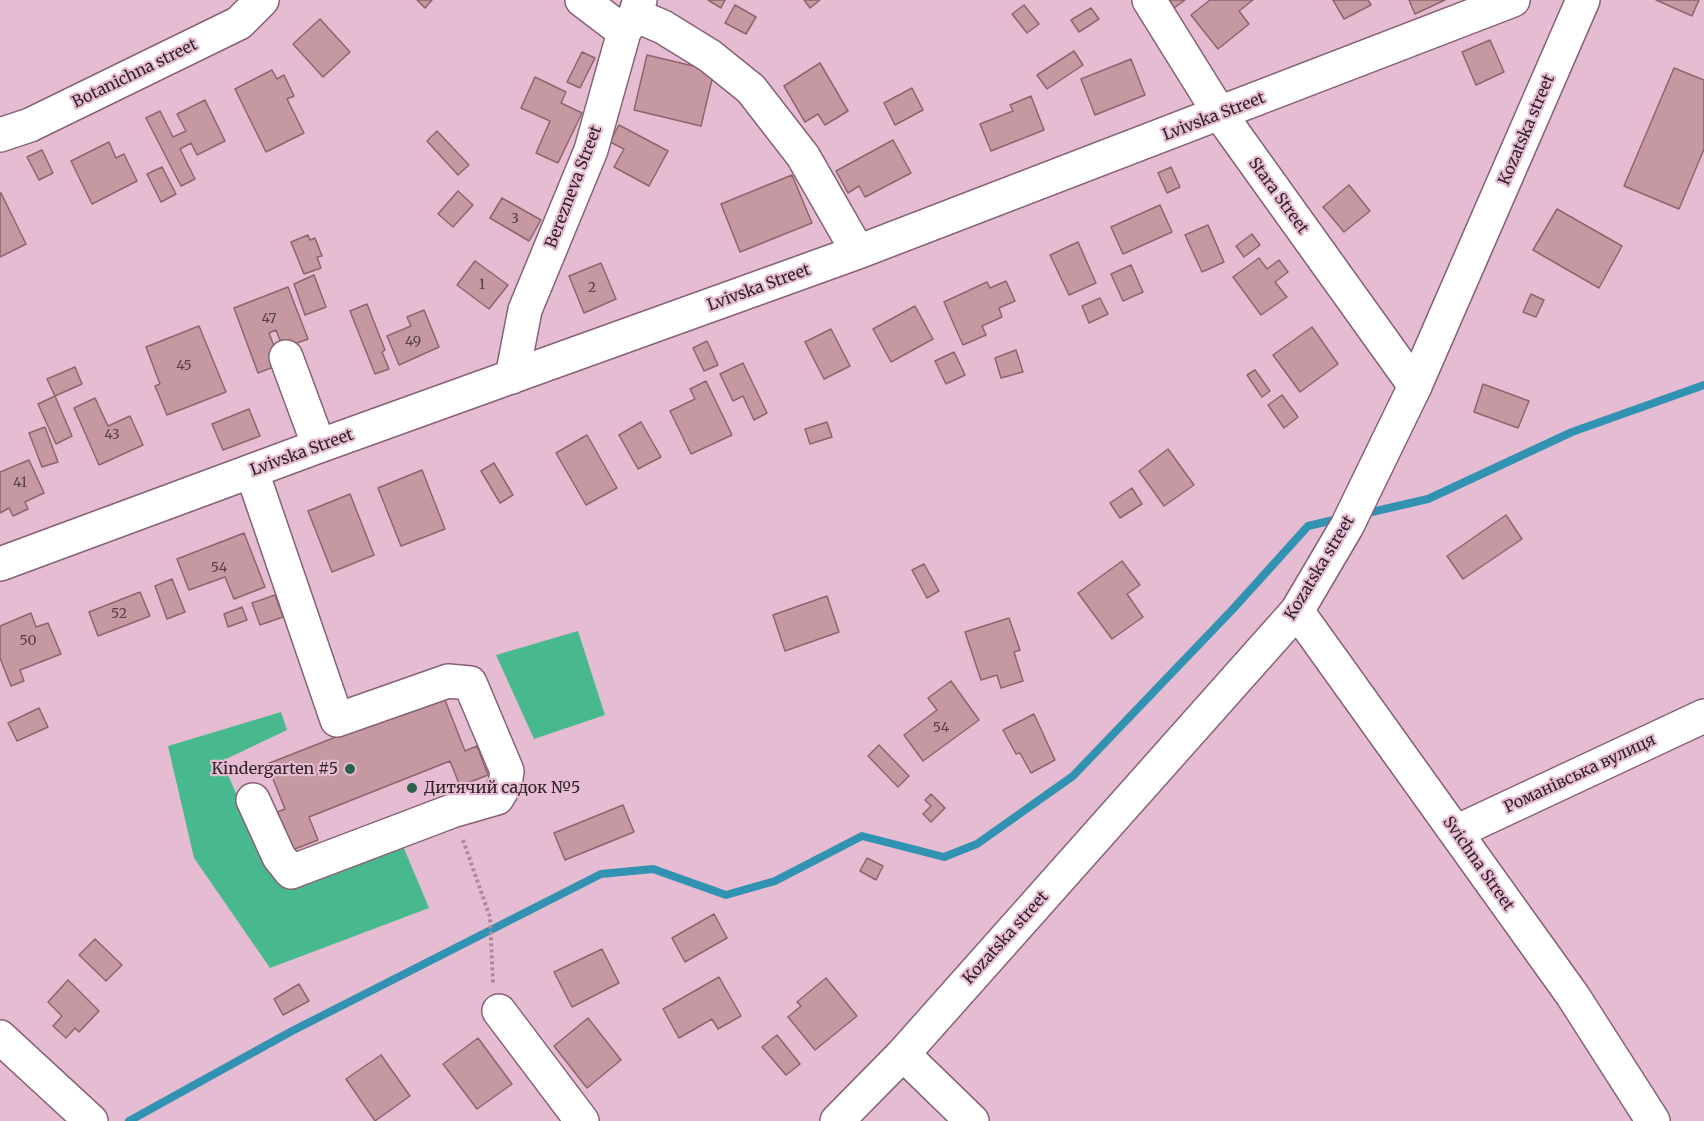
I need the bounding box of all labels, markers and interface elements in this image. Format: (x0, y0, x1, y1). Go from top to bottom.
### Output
street label: Botanichna street (69, 35, 201, 113)
street label: Kozatska street (1495, 72, 1559, 188)
street label: Lvivska Street (1160, 89, 1268, 145)
street label: Berezneva Street (542, 123, 606, 251)
street label: Stara Street (1244, 154, 1312, 238)
house number: 3 (511, 211, 519, 227)
street label: Lvivska Street (705, 260, 813, 316)
house number: 1 (479, 277, 485, 293)
house number: 2 (588, 280, 596, 296)
house number: 47 (261, 311, 277, 327)
house number: 49 (405, 334, 421, 350)
house number: 45 (176, 358, 192, 374)
street label: Lvivska Street (248, 425, 356, 481)
house number: 43 (104, 427, 120, 443)
house number: 41 (13, 475, 27, 491)
street label: Kozatska street (1281, 512, 1359, 624)
house number: 54 (211, 560, 227, 576)
house number: 52 (111, 606, 127, 622)
house number: 50 (20, 633, 36, 649)
house number: 54 (933, 720, 949, 736)
street label: Романівська вулиця (1501, 730, 1659, 818)
place label: Kindergarten #5 (212, 759, 338, 779)
marker: Kindergarten #5 (343, 762, 357, 776)
place label: Дитячий садок №5 (424, 778, 580, 798)
marker: Дитячий садок №5 (405, 781, 419, 795)
street label: Svichna Street (1438, 813, 1518, 915)
street label: Kozatska street (959, 888, 1053, 988)

